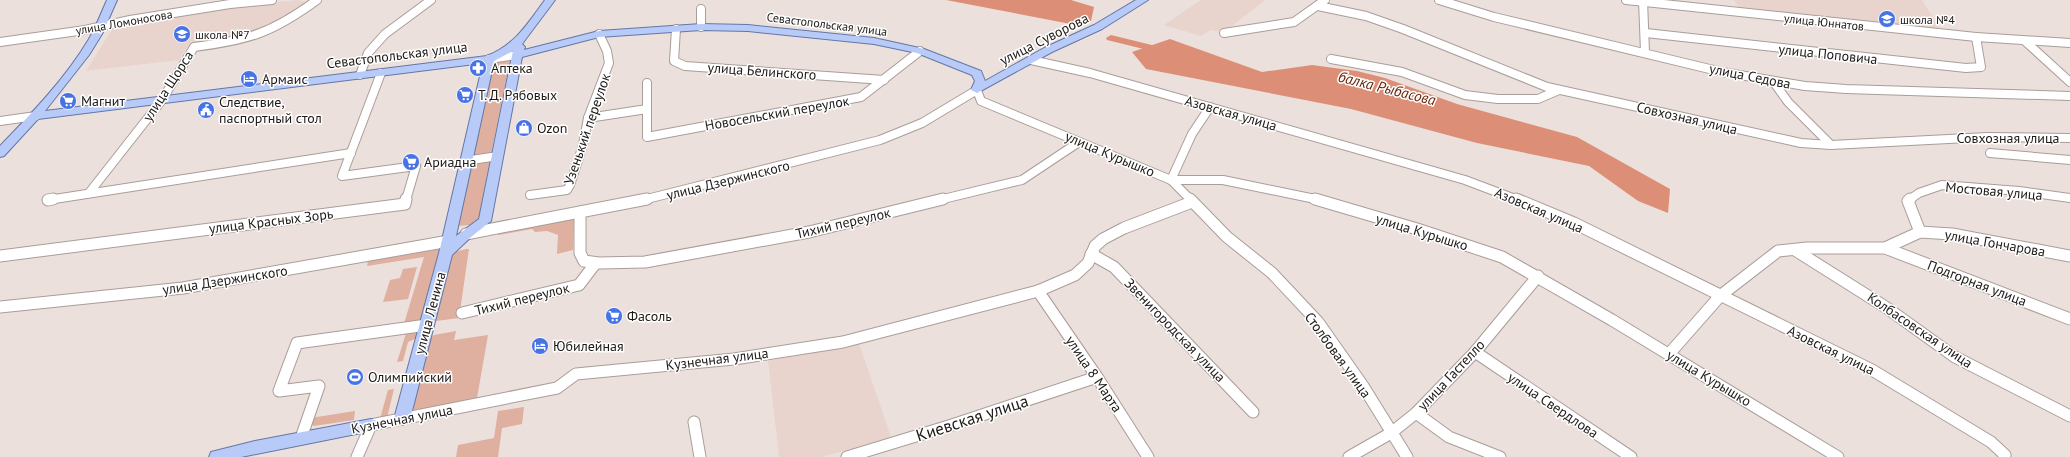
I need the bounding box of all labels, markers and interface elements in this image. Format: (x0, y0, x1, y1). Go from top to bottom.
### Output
street label: улица Ломоносова (74, 6, 174, 38)
street label: Севастопольская улица (766, 9, 888, 39)
street label: улица Суворова (997, 9, 1091, 69)
school or university icon: школа №4 (1877, 9, 1897, 29)
street label: улица Юннатов (1783, 10, 1865, 34)
place label: школа №4 (1900, 12, 1955, 27)
school or university icon: школа №7 (172, 24, 192, 44)
place label: школа №7 (195, 27, 250, 42)
street label: Севастопольская улица (326, 37, 468, 73)
street label: улица Поповича (1778, 40, 1878, 68)
street label: улица Щорса (139, 47, 197, 125)
pharmacy icon: Аптека (468, 58, 488, 78)
street label: улица Белинского (707, 58, 817, 84)
place label: Аптека (491, 59, 533, 77)
street label: улица Седова (1708, 59, 1792, 93)
water label: балка Рыбасова (1336, 67, 1438, 109)
hotel icon: Армаис (239, 69, 259, 89)
place label: Армаис (262, 70, 308, 88)
street label: Узенький переулок (559, 71, 615, 187)
supermarket icon: Т. Д. Рябовых (455, 85, 475, 105)
place label: Т. Д. Рябовых (478, 86, 557, 104)
supermarket icon: Магнит (58, 91, 78, 111)
street label: Новосельский переулок (703, 91, 851, 135)
street label: Азовская улица (1183, 91, 1279, 135)
place label: Магнит (81, 92, 125, 110)
place label: Следствие, паспортный стол (219, 93, 322, 127)
street label: Совхозная улица (1635, 98, 1739, 138)
public building icon: Следствие, паспортный стол (196, 100, 216, 120)
shop icon: Ozon (514, 118, 534, 138)
place label: Ozon (537, 119, 567, 137)
street label: улица Курышко (1062, 127, 1158, 181)
street label: Совхозная улица (1956, 129, 2060, 147)
supermarket icon: Ариадна (401, 152, 421, 172)
place label: Ариадна (424, 153, 476, 171)
street label: улица Дзержинского (665, 156, 791, 204)
street label: Мостовая улица (1945, 178, 2043, 204)
street label: Азовская улица (1492, 183, 1586, 237)
street label: Тихий переулок (794, 203, 892, 243)
street label: улица Красных Зорь (208, 204, 335, 238)
street label: улица Курышко (1374, 209, 1470, 255)
street label: улица Гончарова (1943, 225, 2047, 261)
street label: Подгорная улица (1925, 256, 2029, 310)
street label: улица Дзержинского (161, 261, 289, 299)
street label: улица Ленина (410, 270, 450, 356)
street label: Звенигородская улица (1121, 274, 1229, 386)
street label: Тихий переулок (473, 278, 571, 319)
street label: Колбасовская улица (1864, 288, 1976, 372)
supermarket icon: Фасоль (604, 306, 624, 326)
place label: Фасоль (627, 307, 672, 325)
street label: Столбовая улица (1301, 308, 1375, 402)
street label: Азовская улица (1784, 321, 1878, 379)
street label: улица 8 Марта (1062, 332, 1126, 416)
hotel icon: Юбилейная (530, 336, 550, 356)
street label: улица Гастелло (1413, 336, 1489, 414)
place label: Юбилейная (553, 337, 624, 355)
street label: Кузнечная улица (665, 344, 769, 374)
street label: улица Курышко (1663, 346, 1755, 410)
sports icon: Олимпийский (345, 367, 365, 387)
place label: Олимпийский (368, 368, 452, 386)
street label: улица Свердлова (1504, 368, 1602, 442)
street label: Киевская улица (913, 389, 1031, 447)
street label: Кузнечная улица (350, 400, 454, 438)

